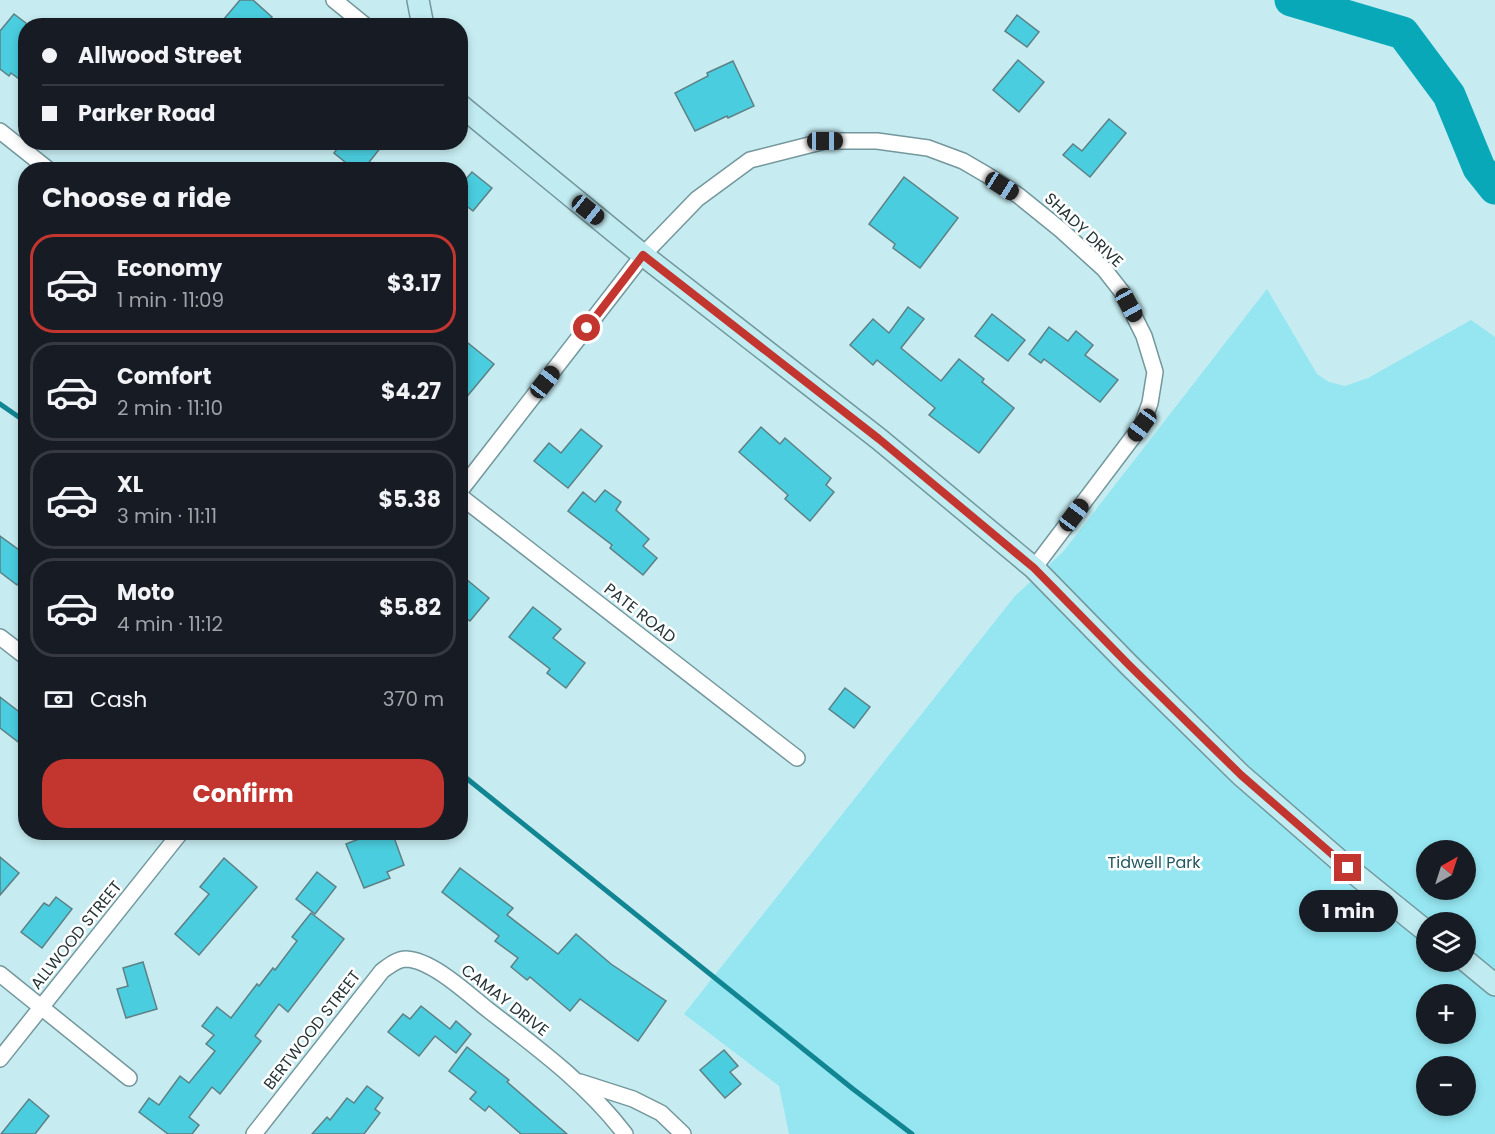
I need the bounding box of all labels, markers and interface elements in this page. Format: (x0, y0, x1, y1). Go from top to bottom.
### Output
text: Allwood Street (78, 40, 242, 71)
text: Parker Road (78, 98, 216, 129)
car (807, 132, 843, 150)
car (982, 169, 1022, 203)
text: Choose a ride (42, 179, 231, 216)
street label: SHADY DRIVE (1040, 187, 1128, 273)
car (568, 192, 608, 228)
text: Economy (117, 253, 222, 284)
icon: car (45, 257, 99, 311)
text: $3.17 (387, 268, 441, 299)
car (1112, 285, 1146, 325)
text: 1 min · 11:09 (117, 286, 224, 314)
route start (573, 314, 600, 341)
text: Comfort (117, 361, 211, 392)
car (527, 362, 563, 402)
icon: car (45, 365, 99, 419)
text: $4.27 (381, 376, 441, 407)
text: 2 min · 11:10 (117, 394, 223, 422)
car (1124, 405, 1160, 445)
text: XL (117, 469, 143, 500)
icon: car (45, 473, 99, 527)
text: $5.38 (378, 484, 441, 515)
car (1056, 495, 1092, 535)
text: 3 min · 11:11 (117, 502, 217, 530)
text: Moto (117, 577, 174, 608)
street label: PATE ROAD (599, 578, 681, 648)
icon: car (45, 581, 99, 635)
text: $5.82 (379, 592, 441, 623)
text: 4 min · 11:12 (117, 610, 223, 638)
icon: cash (42, 683, 75, 716)
text: Cash (90, 684, 147, 715)
text: 370 m (383, 685, 444, 713)
button: Confirm (42, 759, 444, 828)
north arrow (1416, 840, 1476, 900)
map controls (1416, 840, 1476, 1116)
park label: Tidwell Park (1108, 851, 1201, 874)
route end (1334, 854, 1361, 881)
street label: ALLWOOD STREET (25, 876, 127, 994)
callout: 1 min (1298, 889, 1398, 931)
text: 1 min (1322, 897, 1375, 925)
button: layers (1416, 912, 1476, 972)
street label: CAMAY DRIVE (456, 959, 554, 1041)
street label: BERTWOOD STREET (258, 965, 366, 1094)
button: + (1416, 984, 1476, 1044)
button: − (1416, 1056, 1476, 1116)

